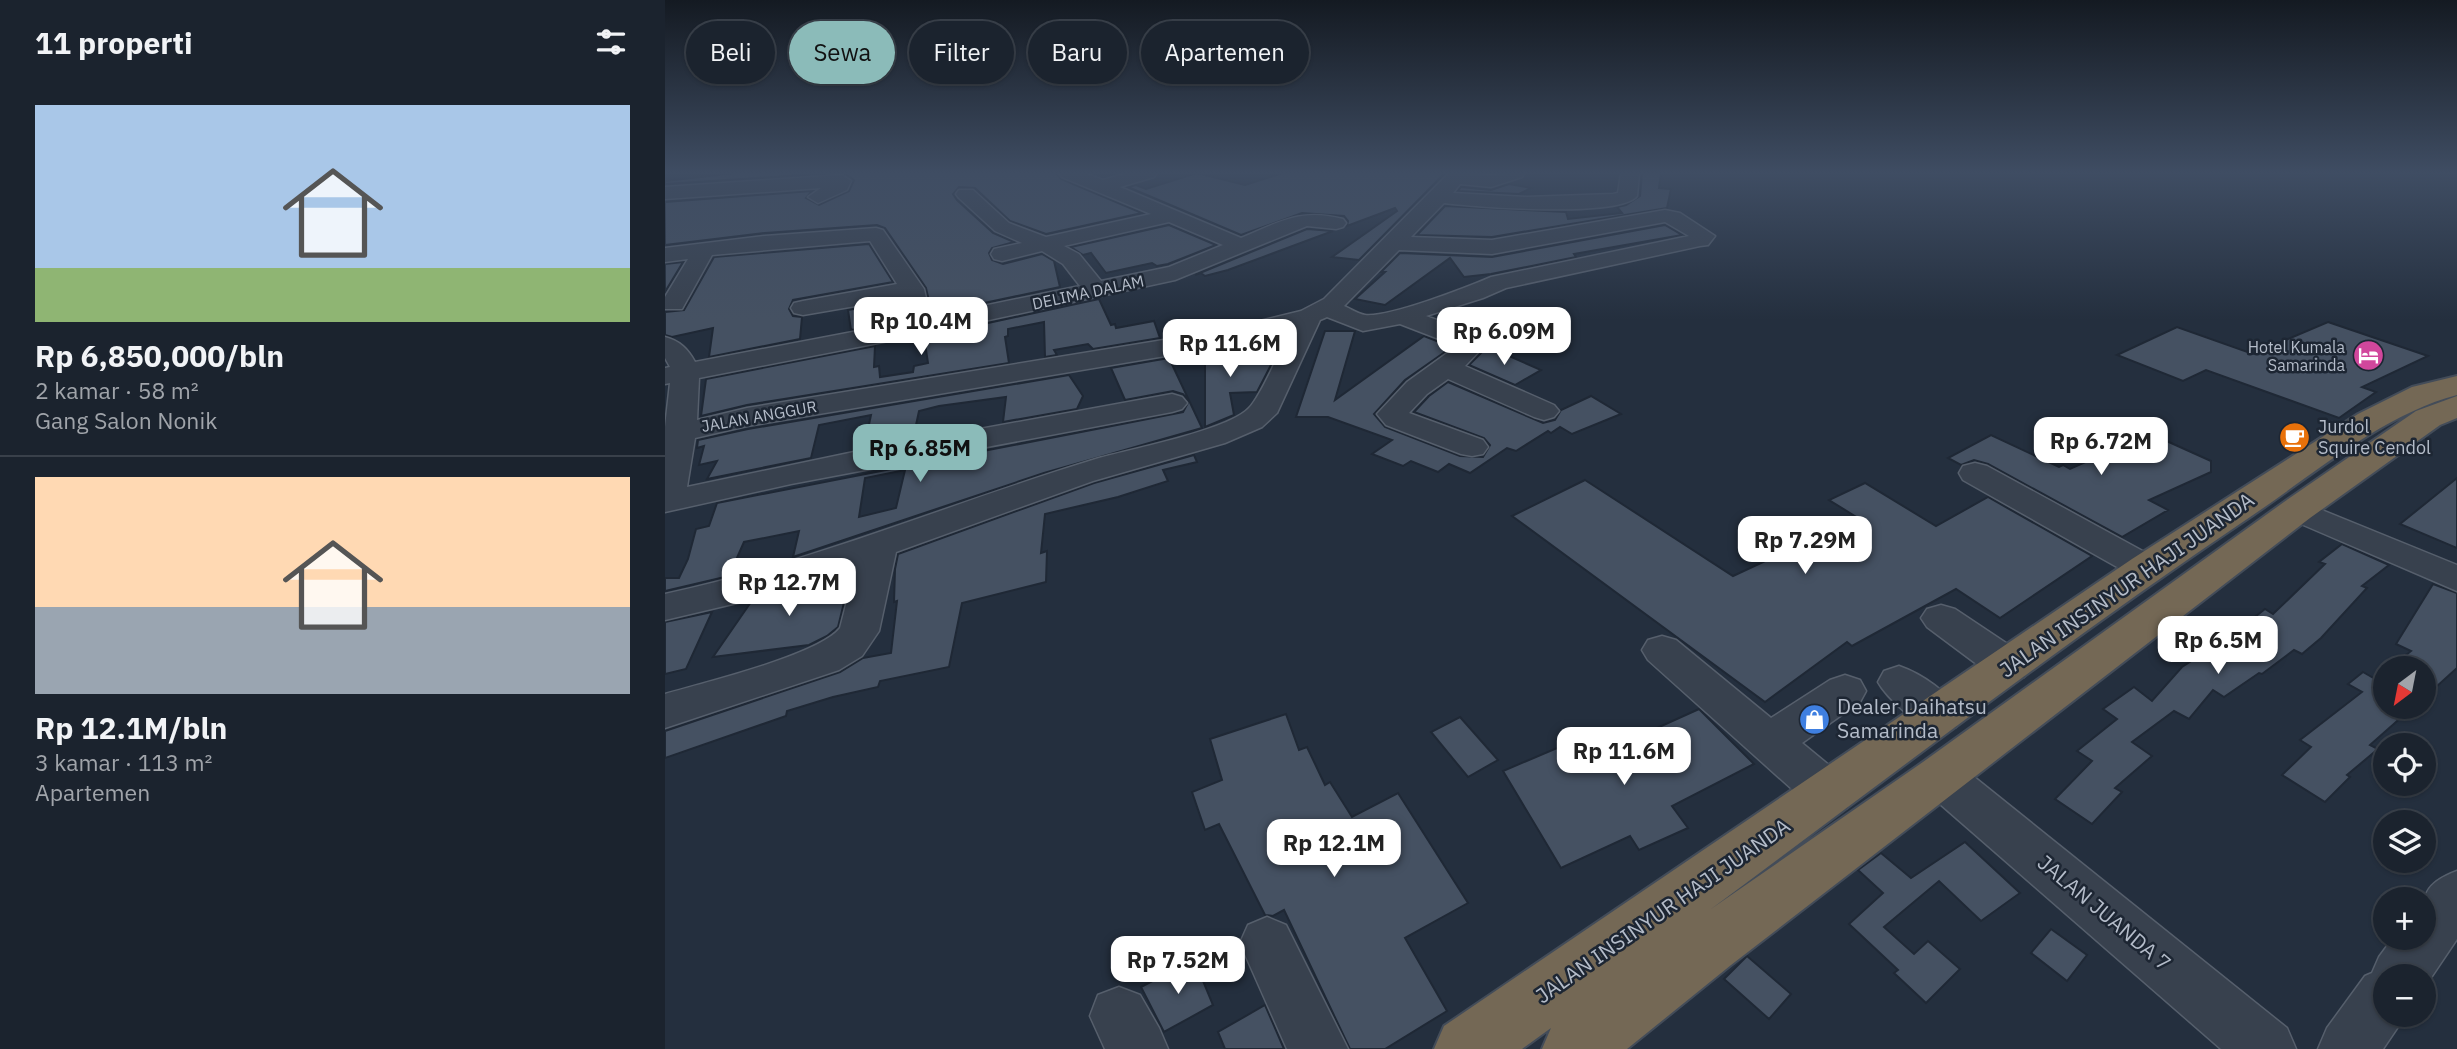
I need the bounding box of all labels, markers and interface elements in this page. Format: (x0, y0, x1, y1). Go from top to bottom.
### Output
chip: Beli (686, 21, 775, 84)
chip: Sewa (789, 21, 895, 84)
chip: Filter (909, 21, 1014, 84)
chip: Baru (1028, 21, 1127, 84)
chip: Apartemen (1141, 21, 1309, 84)
text: 11 properti (35, 23, 193, 62)
icon: filters (592, 23, 630, 61)
icon: home (270, 150, 396, 276)
street label: DELIMA DALAM (1030, 270, 1146, 314)
pin: Rp 10.4M (849, 298, 993, 357)
text: Rp 10.4M (870, 305, 972, 335)
pin: Rp 6.09M (1432, 308, 1576, 367)
text: Rp 6.09M (1453, 315, 1555, 345)
pin: Rp 11.6M (1158, 320, 1302, 379)
text: Rp 11.6M (1179, 327, 1281, 357)
text: Rp 6,850,000/bln (35, 336, 284, 375)
place label: Hotel Kumala Samarinda (2248, 337, 2345, 375)
hotel icon: Hotel Kumala Samarinda (2351, 339, 2385, 373)
text: 2 kamar · 58 m² (35, 375, 199, 405)
street label: JALAN ANGGUR (700, 396, 818, 436)
text: Gang Salon Nonik (35, 405, 217, 435)
place label: Jurdol Squire Cendol (2318, 415, 2431, 459)
pin: Rp 6.72M (2029, 418, 2173, 477)
cafe icon: Jurdol Squire Cendol (2278, 420, 2312, 454)
pin: Rp 6.85M (848, 424, 992, 484)
text: Rp 6.72M (2050, 425, 2152, 455)
text: Rp 6.85M (869, 432, 971, 462)
street label: JALAN INSINYUR HAJI JUANDA (1994, 485, 2259, 683)
pin: Rp 7.29M (1733, 516, 1877, 576)
icon: home (270, 522, 396, 648)
text: Rp 7.29M (1754, 524, 1856, 554)
pin: Rp 12.7M (717, 558, 861, 618)
text: Rp 12.7M (738, 566, 840, 596)
pin: Rp 6.5M (2153, 616, 2283, 676)
text: Rp 6.5M (2174, 624, 2262, 654)
north arrow (2373, 656, 2436, 719)
map controls (2373, 656, 2436, 1027)
place label: Dealer Daihatsu Samarinda (1837, 692, 1987, 744)
shop icon: Dealer Daihatsu Samarinda (1797, 702, 1831, 736)
text: Rp 12.1M/bln (35, 708, 227, 747)
pin: Rp 11.6M (1552, 728, 1696, 787)
button: locate (2373, 733, 2436, 796)
text: Rp 11.6M (1573, 735, 1675, 765)
text: 3 kamar · 113 m² (35, 747, 213, 777)
text: Apartemen (35, 777, 150, 807)
button: layers (2373, 810, 2436, 873)
street label: JALAN INSINYUR HAJI JUANDA (1530, 811, 1795, 1009)
pin: Rp 12.1M (1262, 820, 1406, 879)
text: Rp 12.1M (1283, 827, 1385, 857)
street label: JALAN JUANDA 7 (2032, 848, 2177, 976)
button: + (2373, 887, 2436, 950)
pin: Rp 7.52M (1106, 936, 1250, 996)
text: Rp 7.52M (1127, 944, 1229, 974)
button: − (2373, 964, 2436, 1027)

